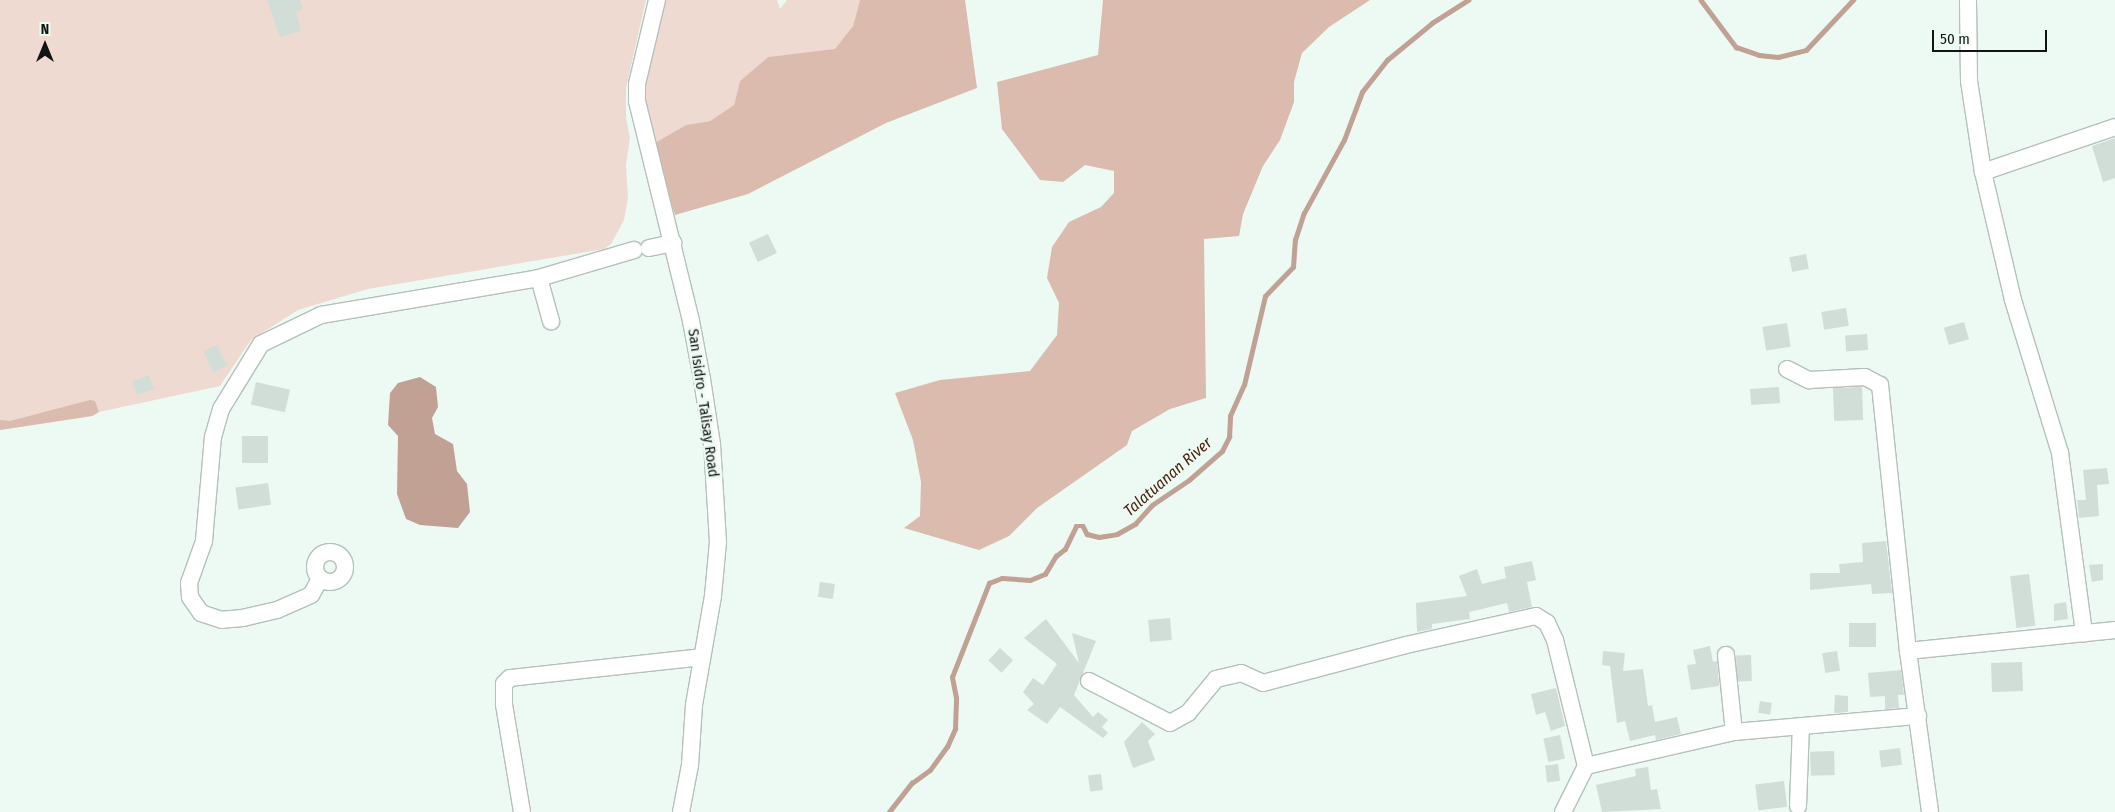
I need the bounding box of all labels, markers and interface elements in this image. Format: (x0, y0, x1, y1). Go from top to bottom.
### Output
north arrow (20, 20, 70, 70)
scale bar (1935, 20, 2050, 52)
text: N (41, 21, 49, 38)
text: 50 m (1940, 30, 1970, 48)
street label: San Isidro - Talisay Road (684, 328, 722, 478)
water label: Talatuanan River (1120, 433, 1216, 521)

